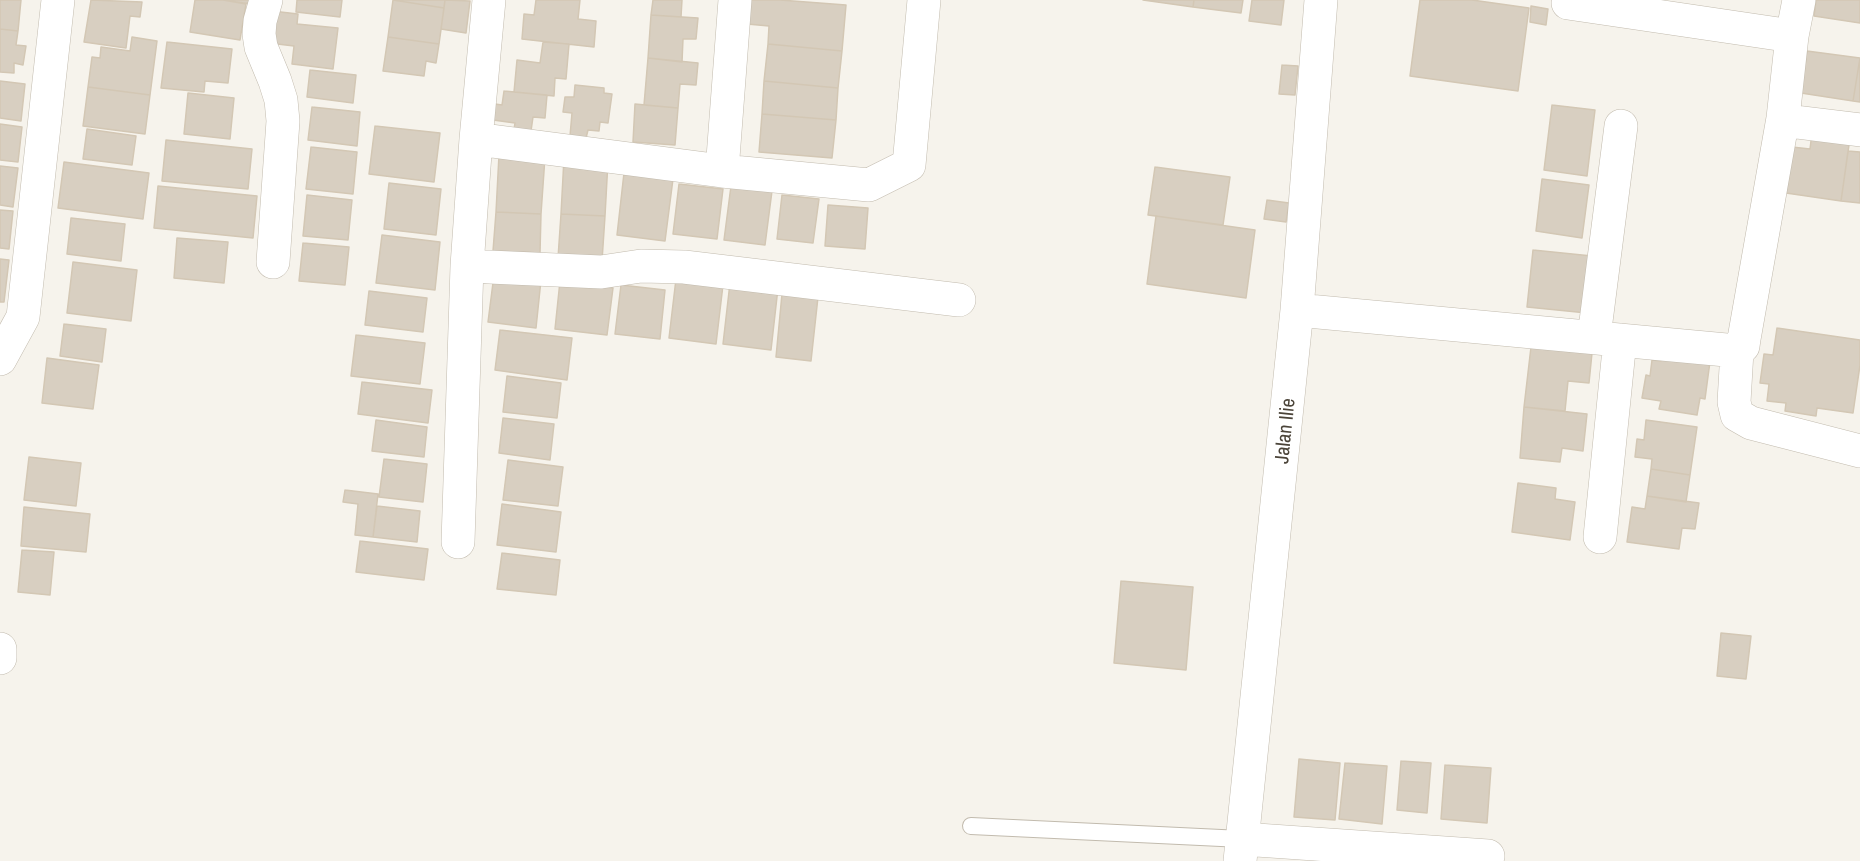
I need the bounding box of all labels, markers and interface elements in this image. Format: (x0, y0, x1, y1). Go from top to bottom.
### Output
street label: Jalan Ilie (1271, 397, 1301, 465)

